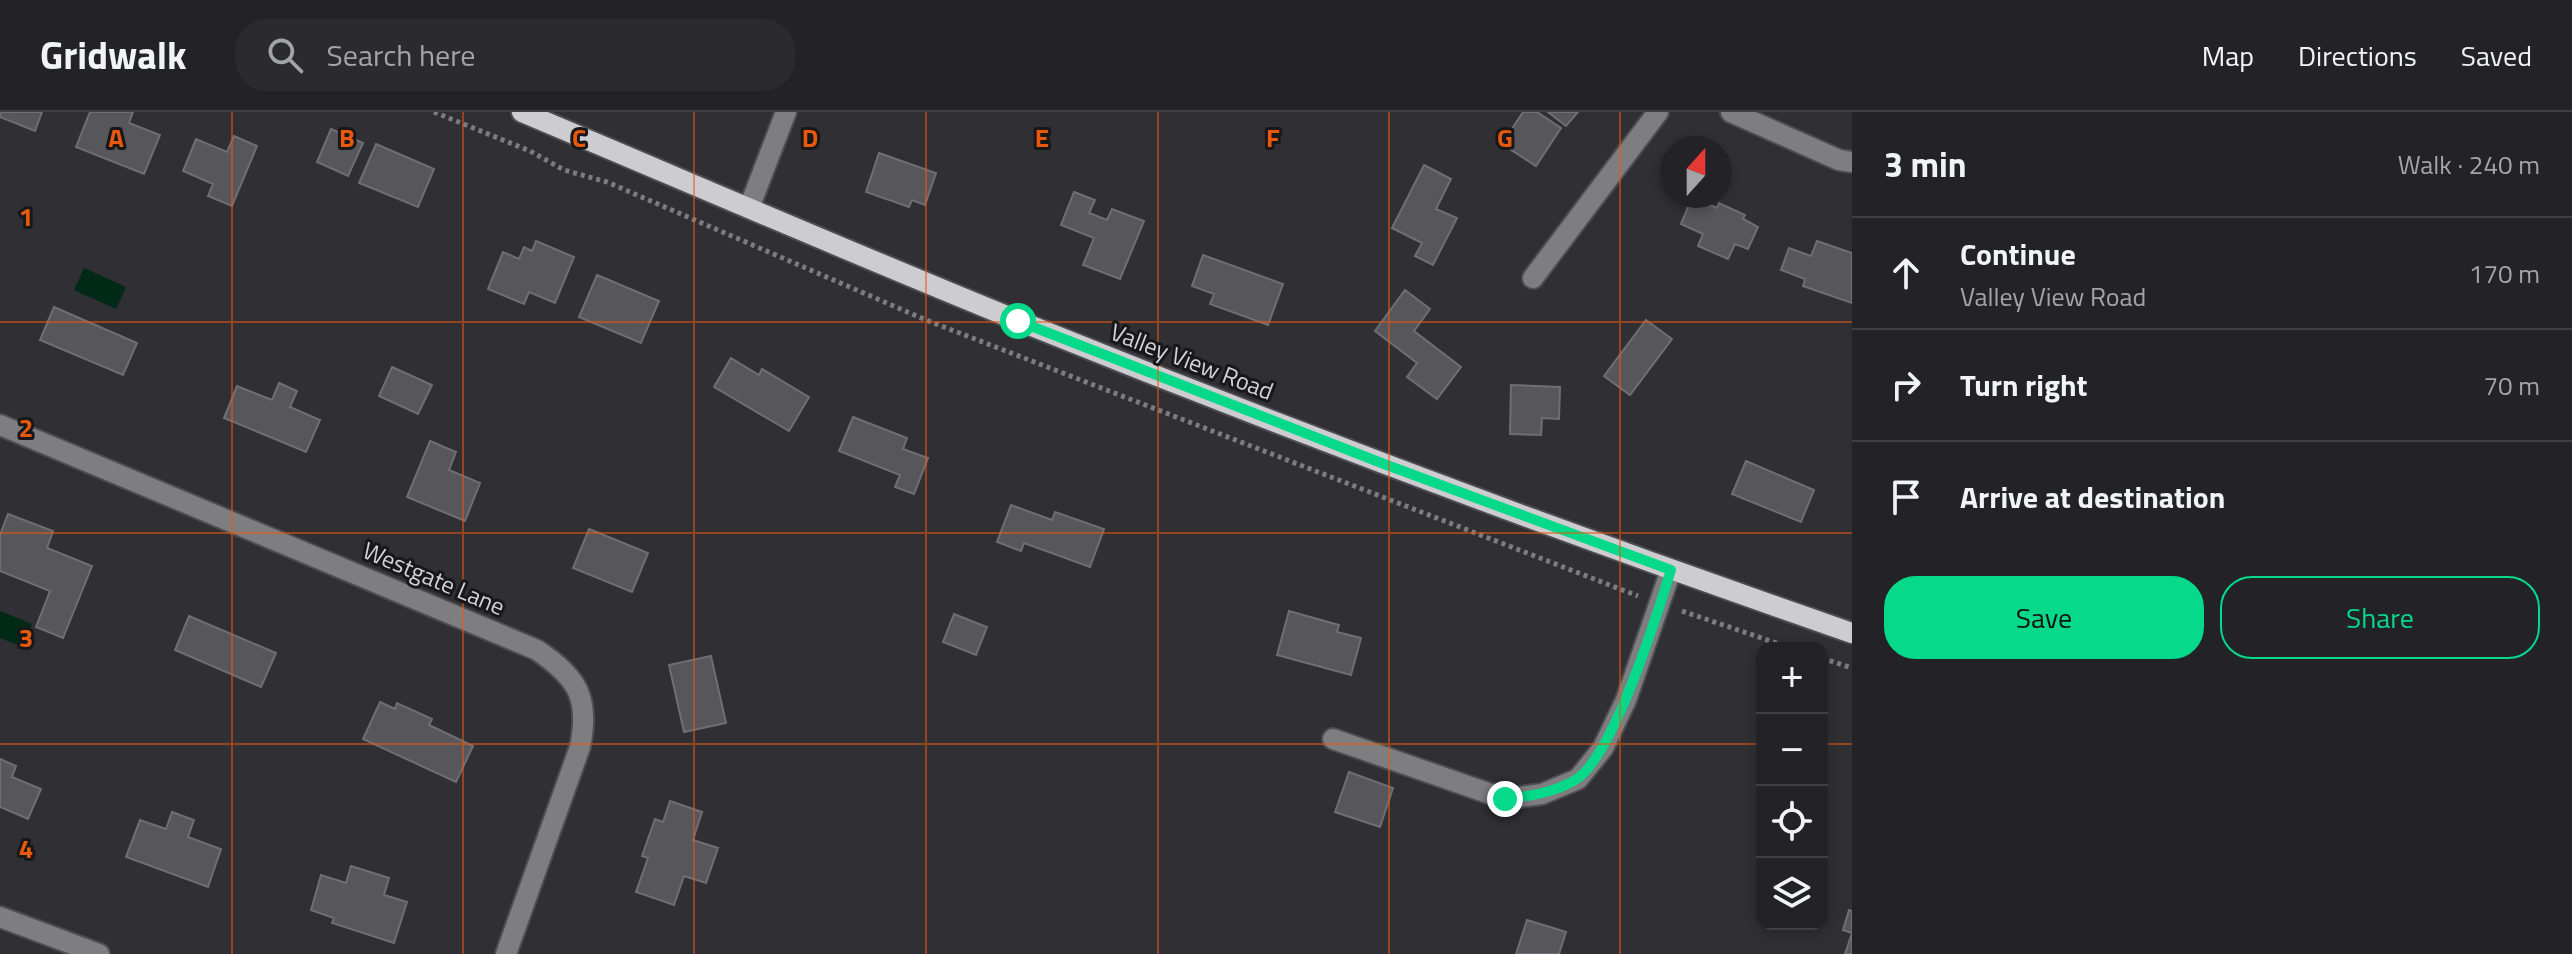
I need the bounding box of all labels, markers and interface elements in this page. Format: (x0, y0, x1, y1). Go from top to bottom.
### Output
search box (235, 19, 795, 91)
text: Gridwalk (40, 26, 187, 84)
text: Search here (327, 32, 475, 78)
icon: search (263, 33, 307, 77)
text: Map (2202, 34, 2254, 77)
text: Directions (2298, 34, 2417, 77)
text: Saved (2461, 34, 2532, 77)
text: A (108, 118, 124, 157)
text: B (339, 118, 355, 157)
text: C (572, 118, 586, 157)
text: D (802, 118, 818, 157)
text: E (1035, 118, 1049, 157)
text: F (1266, 118, 1280, 157)
text: G (1497, 118, 1513, 157)
north arrow (1660, 136, 1732, 208)
text: 3 min (1884, 138, 1967, 190)
text: Walk · 240 m (2398, 145, 2540, 184)
text: 1 (19, 197, 33, 236)
text: Continue (1960, 231, 2076, 277)
icon: ahead (1884, 251, 1928, 295)
text: 170 m (2469, 254, 2540, 293)
text: Valley View Road (1960, 277, 2146, 316)
route start (1000, 303, 1036, 339)
street label: Valley View Road (1105, 313, 1279, 409)
text: Turn right (1960, 362, 2088, 408)
icon: right (1884, 363, 1928, 407)
text: 70 m (2483, 366, 2540, 405)
text: 2 (19, 408, 33, 447)
text: Arrive at destination (1960, 474, 2225, 520)
icon: arrive (1884, 475, 1928, 519)
street label: Westgate Lane (357, 532, 511, 624)
button: Save (1884, 576, 2204, 659)
button: Share (2220, 576, 2540, 659)
text: 3 (19, 618, 33, 657)
map controls (1756, 642, 1828, 930)
button: + (1756, 642, 1828, 714)
button: − (1756, 714, 1828, 786)
route end (1487, 781, 1523, 817)
button: locate (1756, 786, 1828, 858)
text: 4 (19, 829, 33, 868)
button: layers (1756, 858, 1828, 930)

